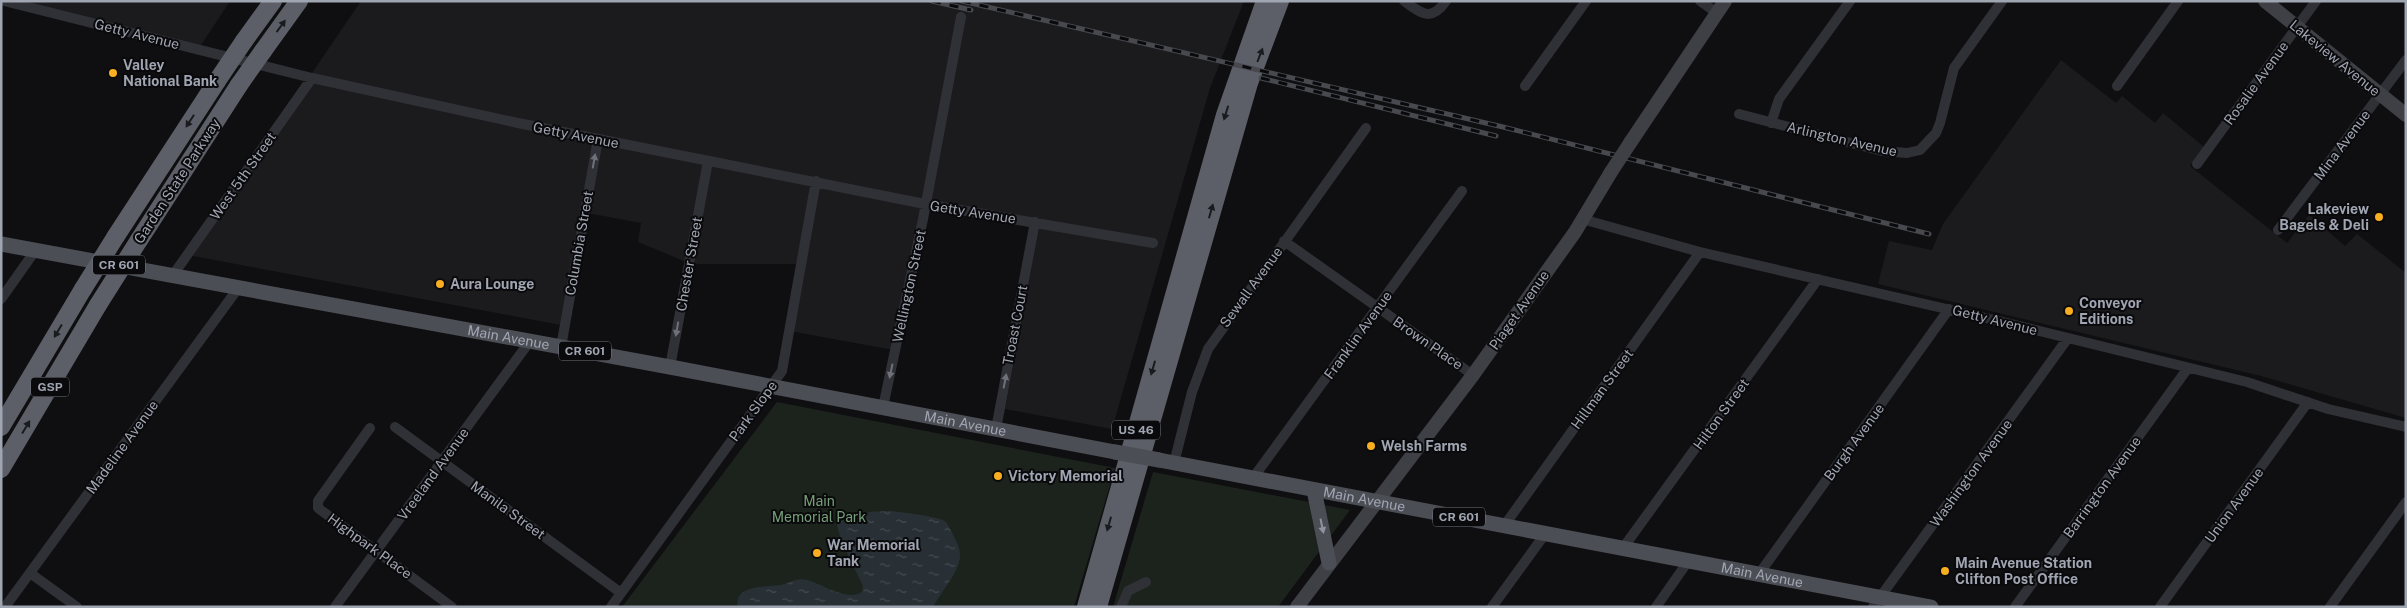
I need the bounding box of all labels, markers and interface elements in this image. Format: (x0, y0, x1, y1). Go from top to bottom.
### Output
street label: Getty Avenue (93, 16, 181, 52)
street label: Lakeview Avenue (2287, 17, 2383, 99)
one-way arrow (276, 19, 286, 33)
street label: Rosalie Avenue (2220, 38, 2292, 128)
one-way arrow (1256, 48, 1264, 63)
place label: Valley National Bank (123, 57, 217, 89)
marker: Valley National Bank (107, 67, 119, 79)
one-way arrow (1221, 106, 1229, 121)
street label: Mina Avenue (2311, 107, 2373, 183)
street label: Garden State Parkway (131, 115, 224, 246)
one-way arrow (185, 115, 195, 128)
street label: Getty Avenue (532, 119, 620, 151)
street label: Arlington Avenue (1785, 119, 1899, 159)
street label: West 5th Street (207, 129, 279, 223)
one-way arrow (590, 153, 598, 169)
street label: Columbia Street (562, 190, 596, 296)
street label: Getty Avenue (929, 197, 1017, 227)
place label: Lakeview Bagels & Deli (2279, 201, 2369, 233)
one-way arrow (1208, 203, 1216, 218)
marker: Lakeview Bagels & Deli (2373, 211, 2385, 223)
street label: Chester Street (673, 216, 705, 312)
street label: Wellington Street (889, 228, 929, 344)
street label: Sewall Avenue (1216, 244, 1286, 330)
road number: CR 601 (93, 256, 145, 274)
street label: Piaget Avenue (1486, 267, 1552, 353)
place label: Aura Lounge (450, 276, 534, 292)
marker: Aura Lounge (434, 278, 446, 290)
street label: Troast Court (999, 284, 1031, 366)
street label: Franklin Avenue (1321, 288, 1395, 382)
place label: Conveyor Editions (2079, 295, 2142, 327)
street label: Getty Avenue (1951, 302, 2039, 338)
marker: Conveyor Editions (2063, 305, 2075, 317)
street label: Brown Place (1390, 313, 1466, 373)
street label: Main Avenue (466, 322, 551, 353)
one-way arrow (672, 322, 680, 338)
one-way arrow (54, 324, 63, 337)
road number: CR 601 (559, 342, 611, 361)
street label: Hillman Street (1568, 346, 1636, 432)
one-way arrow (1149, 360, 1157, 375)
one-way arrow (887, 364, 895, 379)
one-way arrow (1001, 373, 1009, 389)
street label: Hilton Street (1690, 376, 1752, 452)
road number: GSP (31, 378, 69, 397)
street label: Park Slope (726, 378, 780, 444)
street label: Madeline Avenue (83, 397, 161, 497)
street label: Burgh Avenue (1821, 400, 1887, 484)
street label: Main Avenue (923, 408, 1008, 439)
street label: Washington Avenue (1927, 416, 2015, 530)
one-way arrow (22, 420, 31, 434)
road number: US 46 (1112, 420, 1160, 440)
street label: Vreeland Avenue (394, 425, 472, 523)
street label: Barrington Avenue (2060, 433, 2144, 541)
place label: Welsh Farms (1381, 438, 1467, 454)
marker: Welsh Farms (1365, 440, 1377, 452)
street label: Union Avenue (2201, 464, 2267, 546)
place label: Victory Memorial (1008, 468, 1123, 484)
marker: Victory Memorial (992, 470, 1004, 482)
street label: Manila Street (468, 478, 548, 542)
street label: Main Avenue (1322, 483, 1407, 515)
park label: Main Memorial Park (772, 493, 866, 525)
road number: CR 601 (1433, 508, 1485, 526)
street label: Highpark Place (325, 510, 415, 582)
one-way arrow (1105, 517, 1113, 532)
one-way arrow (1318, 519, 1326, 535)
place label: War Memorial Tank (827, 537, 920, 569)
marker: War Memorial Tank (811, 547, 823, 559)
place label: Main Avenue Station Clifton Post Office (1955, 555, 2092, 587)
street label: Main Avenue (1720, 559, 1805, 591)
marker: Main Avenue Station Clifton Post Office (1939, 565, 1951, 577)

